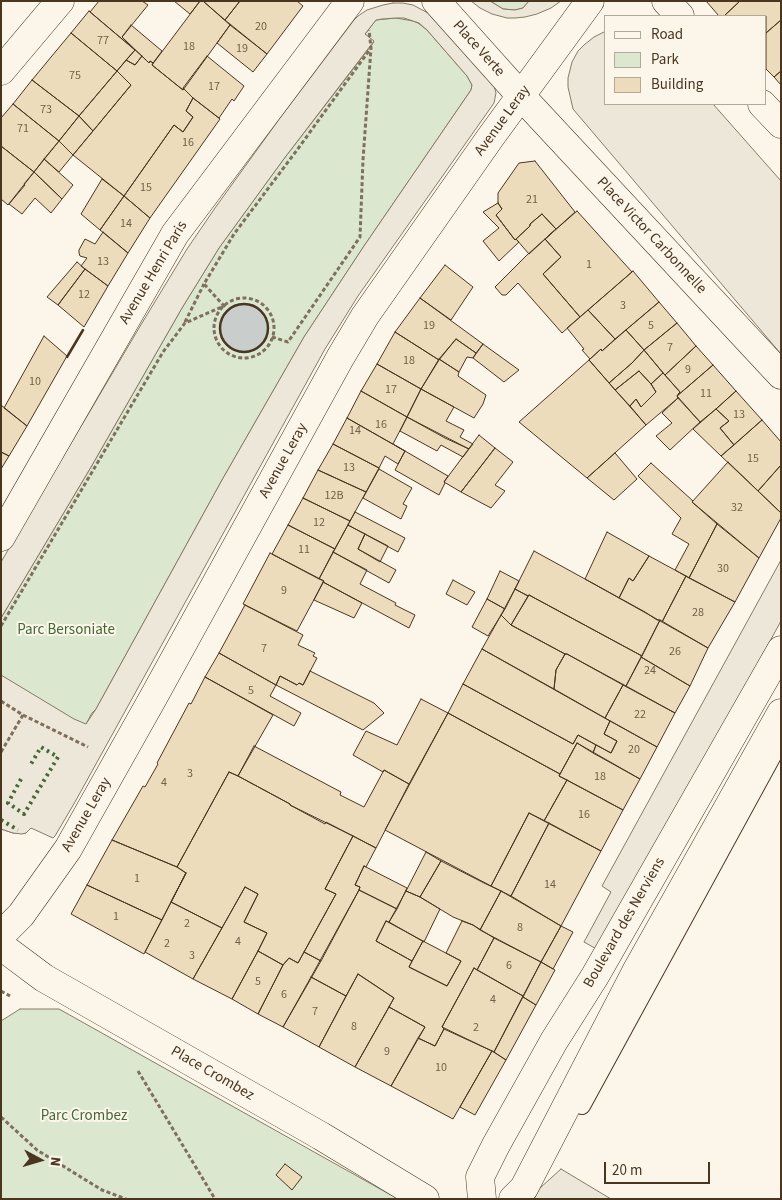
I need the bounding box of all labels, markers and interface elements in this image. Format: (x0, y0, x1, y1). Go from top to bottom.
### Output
legend (604, 15, 767, 105)
street label: Place Verte (448, 17, 508, 81)
house number: 20 (255, 20, 267, 34)
text: Road (651, 24, 683, 45)
house number: 77 (97, 34, 109, 48)
house number: 18 (183, 40, 195, 54)
house number: 19 (236, 42, 248, 56)
text: Park (651, 49, 679, 70)
house number: 75 (69, 69, 81, 83)
text: Building (651, 74, 703, 95)
house number: 17 (208, 80, 220, 94)
street label: Avenue Leray (471, 82, 535, 160)
house number: 73 (40, 103, 52, 117)
house number: 71 (17, 122, 29, 136)
house number: 16 (182, 136, 194, 150)
street label: Place Victor Carbonnelle (592, 174, 710, 298)
house number: 15 (140, 181, 152, 195)
house number: 21 (526, 193, 538, 207)
house number: 14 (120, 217, 132, 231)
street label: Avenue Henri Paris (116, 218, 192, 328)
house number: 13 (97, 255, 109, 269)
house number: 1 (586, 258, 592, 272)
house number: 12 (78, 288, 90, 302)
house number: 3 (620, 299, 626, 313)
house number: 19 (423, 319, 435, 333)
house number: 5 (648, 319, 654, 333)
house number: 7 (667, 341, 673, 355)
house number: 18 (403, 354, 415, 368)
house number: 9 (685, 363, 691, 377)
house number: 10 (29, 375, 41, 389)
house number: 17 (385, 383, 397, 397)
house number: 11 (700, 387, 712, 401)
house number: 13 (733, 408, 745, 422)
house number: 16 (375, 418, 387, 432)
street label: Avenue Leray (256, 420, 312, 502)
house number: 14 (349, 424, 361, 438)
house number: 15 (747, 452, 759, 466)
house number: 13 (343, 461, 355, 475)
house number: 12B (325, 489, 343, 503)
house number: 32 (731, 501, 743, 515)
house number: 12 (313, 516, 325, 530)
house number: 11 (298, 543, 310, 557)
house number: 30 (717, 562, 729, 576)
house number: 9 (281, 584, 287, 598)
house number: 28 (692, 606, 704, 620)
park label: Parc Bersoniate (17, 622, 115, 640)
house number: 7 (261, 642, 267, 656)
house number: 26 (669, 645, 681, 659)
house number: 24 (644, 664, 656, 678)
house number: 5 (248, 684, 254, 698)
house number: 22 (634, 708, 646, 722)
house number: 20 (628, 743, 640, 757)
house number: 3 (187, 767, 193, 781)
house number: 18 (594, 770, 606, 784)
street label: Avenue Leray (58, 774, 116, 856)
house number: 4 (161, 776, 167, 790)
house number: 16 (578, 808, 590, 822)
street label: Boulevard des Nerviens (580, 855, 670, 991)
house number: 1 (134, 872, 140, 886)
house number: 14 (544, 878, 556, 892)
house number: 1 (113, 910, 119, 924)
house number: 2 (184, 917, 190, 931)
house number: 8 (517, 921, 523, 935)
house number: 4 (235, 935, 241, 949)
house number: 2 (164, 937, 170, 951)
house number: 3 (189, 949, 195, 963)
house number: 6 (506, 959, 512, 973)
house number: 5 (255, 975, 261, 989)
house number: 6 (281, 988, 287, 1002)
house number: 4 (490, 993, 496, 1007)
house number: 7 (312, 1005, 318, 1019)
house number: 8 (351, 1020, 357, 1034)
house number: 2 (473, 1021, 479, 1035)
street label: Place Crombez (167, 1043, 257, 1105)
house number: 9 (384, 1045, 390, 1059)
house number: 10 (435, 1061, 447, 1075)
park label: Parc Crombez (41, 1108, 127, 1126)
north arrow (15, 1135, 65, 1185)
scale bar (607, 1152, 713, 1184)
text: N (44, 1156, 65, 1167)
text: 20 m (612, 1160, 642, 1181)

